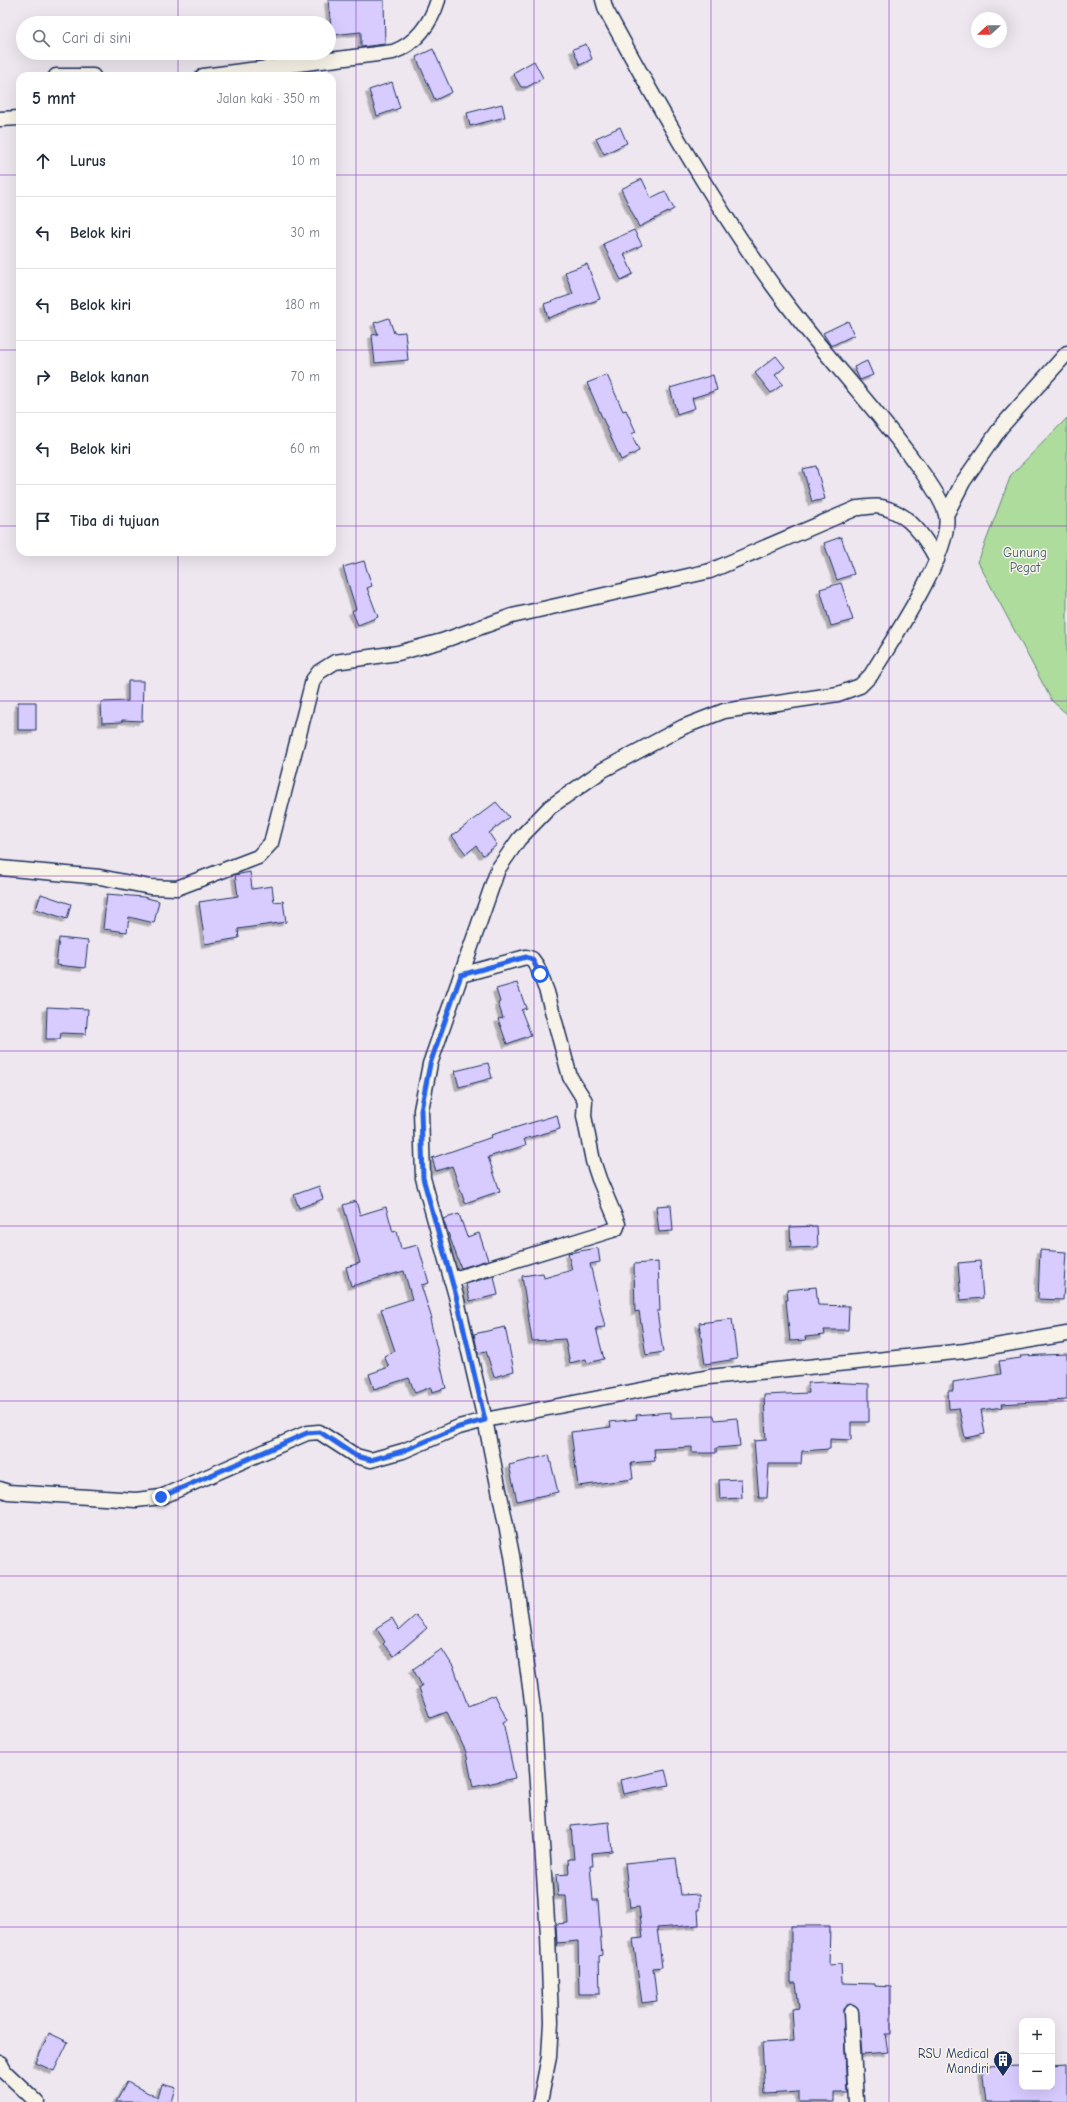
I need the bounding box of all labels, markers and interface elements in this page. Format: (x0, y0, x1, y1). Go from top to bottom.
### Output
north arrow (971, 12, 1007, 48)
search box (16, 16, 336, 60)
icon: search (30, 27, 52, 49)
text: Cari di sini (62, 29, 131, 47)
text: 5 mnt (32, 89, 75, 108)
text: Jalan kaki · 350 m (217, 91, 320, 106)
icon: ahead (32, 150, 54, 172)
text: Lurus (70, 152, 106, 170)
text: 10 m (292, 153, 320, 168)
icon: left (32, 222, 54, 244)
text: Belok kiri (70, 224, 131, 242)
text: 30 m (290, 225, 320, 240)
icon: left (32, 294, 54, 316)
text: Belok kiri (70, 296, 131, 314)
text: 180 m (285, 297, 320, 312)
icon: right (32, 366, 54, 388)
text: Belok kanan (70, 368, 149, 386)
text: 70 m (291, 369, 320, 384)
icon: left (32, 438, 54, 460)
text: Belok kiri (70, 440, 131, 458)
text: 60 m (290, 441, 320, 456)
icon: arrive (32, 510, 54, 532)
text: Tiba di tujuan (70, 512, 159, 530)
park label: Gunung Pegat (1003, 545, 1047, 575)
route start (531, 965, 549, 983)
route end (152, 1488, 170, 1506)
map controls (1019, 2018, 1055, 2090)
button: + (1019, 2018, 1055, 2054)
place label: RSU Medical Mandiri (918, 2046, 989, 2076)
building icon: RSU Medical Mandiri (992, 2049, 1014, 2077)
button: − (1019, 2054, 1055, 2090)

